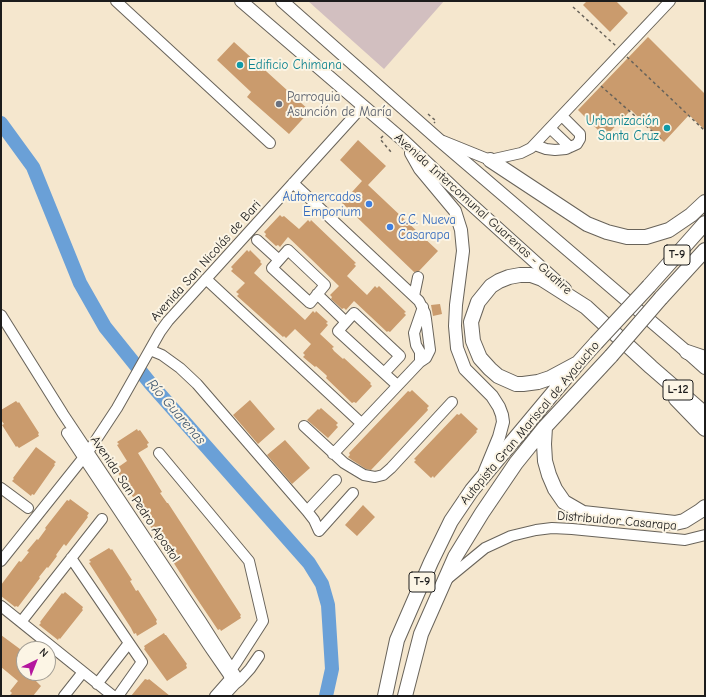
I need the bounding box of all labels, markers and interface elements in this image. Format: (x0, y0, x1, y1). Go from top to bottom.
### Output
place label: Edificio Chimana (248, 57, 342, 73)
marker: Edificio Chimana (235, 60, 245, 70)
place label: Parroquia Asunción de María (287, 89, 392, 120)
marker: Parroquia Asunción de María (274, 99, 284, 109)
place label: Urbanización Santa Cruz (586, 113, 659, 144)
marker: Urbanización Santa Cruz (662, 123, 672, 133)
street label: Avenida Intercomunal Guarenas - Guatire (391, 130, 575, 298)
place label: Automercados Emporium (282, 189, 361, 220)
street label: Avenida San Nicolás de Bari (148, 197, 264, 325)
marker: Automercados Emporium (364, 199, 374, 209)
place label: C.C. Nueva Casarapa (398, 212, 456, 243)
marker: C.C. Nueva Casarapa (385, 222, 395, 232)
road number: T-9 (664, 245, 690, 265)
street label: Autopista Gran Mariscal de Ayacucho (457, 338, 603, 508)
water label: Río Guarenas (143, 376, 209, 448)
road number: L-12 (663, 380, 693, 400)
street label: Avenida San Pedro Apostol (87, 433, 183, 565)
street label: Distribuidor Casarapa (556, 508, 678, 534)
road number: T-9 (409, 572, 435, 592)
north arrow (16, 641, 56, 681)
text: N (37, 645, 51, 660)

